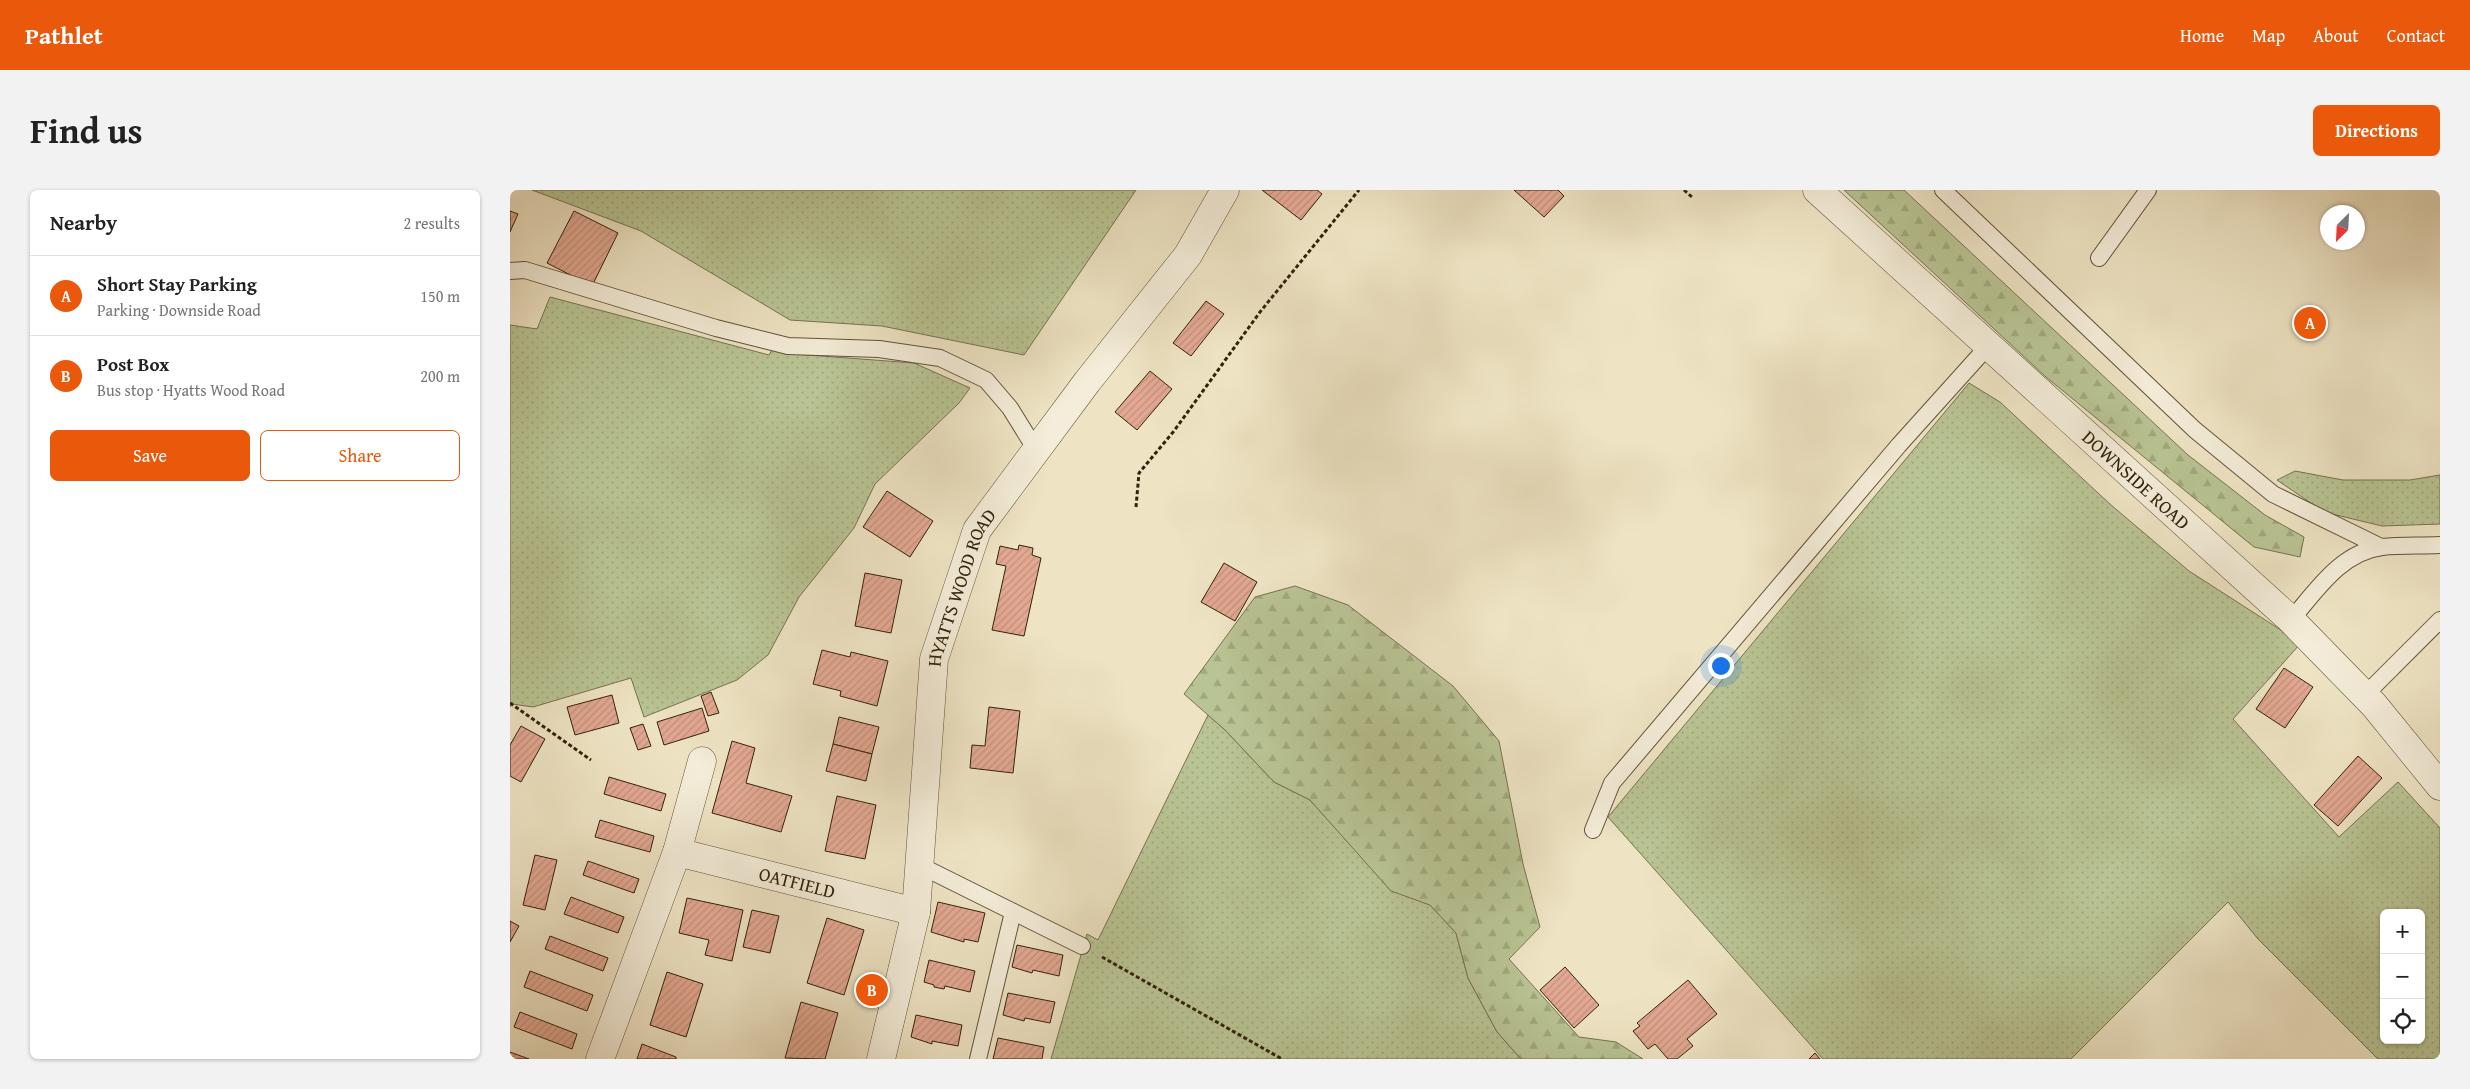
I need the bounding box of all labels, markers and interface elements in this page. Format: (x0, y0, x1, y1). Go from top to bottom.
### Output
text: Pathlet (25, 18, 103, 53)
text: Home (2180, 22, 2224, 49)
text: Map (2252, 22, 2285, 49)
text: About (2313, 22, 2359, 49)
text: Contact (2387, 22, 2445, 49)
text: Find us (30, 105, 143, 156)
button: Directions (2313, 105, 2440, 156)
north arrow (2320, 205, 2365, 250)
text: Nearby (50, 207, 117, 238)
text: 2 results (403, 211, 460, 235)
text: Short Stay Parking (97, 270, 257, 298)
text: A (61, 284, 71, 308)
text: 150 m (420, 284, 460, 308)
text: Parking · Downside Road (97, 298, 261, 322)
pin: A (2294, 304, 2326, 342)
text: Post Box (97, 350, 169, 378)
text: B (61, 364, 71, 388)
text: 200 m (420, 364, 460, 388)
text: Bus stop · Hyatts Wood Road (97, 378, 285, 402)
street label: DOWNSIDE ROAD (2076, 423, 2196, 536)
button: Save (50, 430, 250, 481)
button: Share (260, 430, 460, 481)
street label: HYATTS WOOD ROAD (920, 502, 1003, 668)
your location (1708, 653, 1734, 679)
street label: OATFIELD (756, 859, 838, 905)
map controls (2380, 909, 2425, 1044)
button: + (2380, 909, 2425, 954)
button: − (2380, 954, 2425, 999)
pin: B (856, 971, 888, 1009)
button: locate (2380, 999, 2425, 1044)

